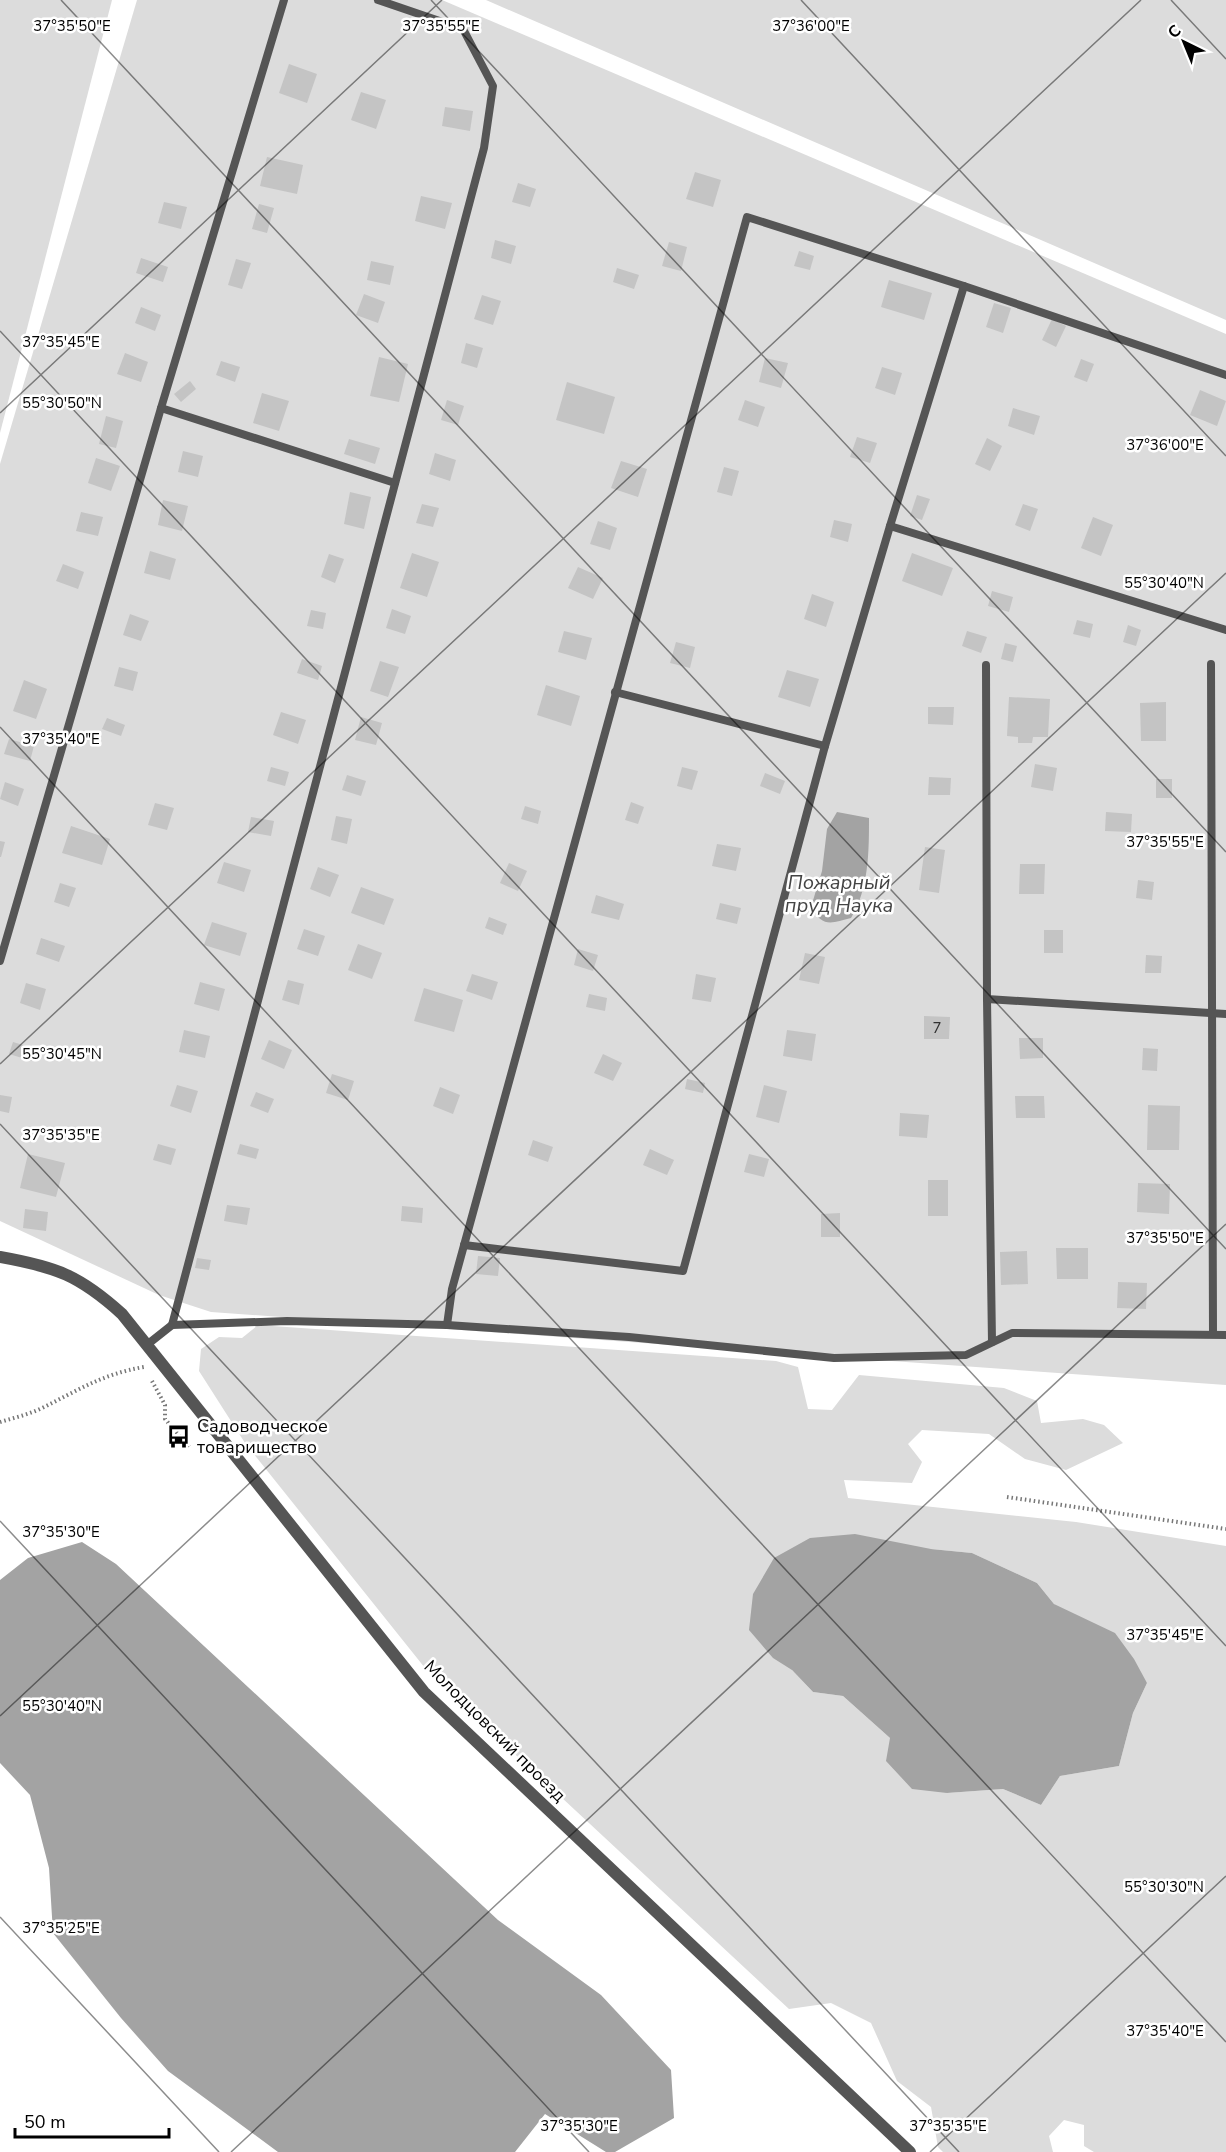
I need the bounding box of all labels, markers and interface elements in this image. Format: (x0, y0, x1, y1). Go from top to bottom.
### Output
north arrow (1154, 12, 1214, 72)
text: 37°35'50"E (33, 16, 111, 36)
text: 37°35'55"E (402, 16, 480, 36)
text: 37°36'00"E (772, 16, 850, 36)
text: С (1163, 20, 1186, 44)
text: 37°35'45"E (22, 332, 100, 352)
text: 55°30'50"N (22, 393, 102, 413)
text: 37°36'00"E (1126, 435, 1204, 455)
text: 55°30'40"N (1124, 573, 1204, 593)
text: 37°35'40"E (22, 729, 100, 749)
text: 37°35'55"E (1126, 832, 1204, 852)
water label: Пожарный пруд Наука (785, 869, 893, 919)
house number: 7 (932, 1018, 942, 1038)
text: 55°30'45"N (22, 1044, 102, 1064)
text: 37°35'35"E (22, 1125, 100, 1145)
text: 37°35'50"E (1126, 1228, 1204, 1248)
place label: Садоводческое товарищество (197, 1414, 328, 1459)
bus stop icon: Садоводческое товарищество (166, 1423, 192, 1449)
text: 37°35'30"E (22, 1522, 100, 1542)
text: 37°35'45"E (1126, 1625, 1204, 1645)
street label: Молодцовский проезд (419, 1655, 572, 1808)
text: 55°30'40"N (22, 1696, 102, 1716)
text: 55°30'30"N (1124, 1877, 1204, 1897)
text: 37°35'25"E (22, 1918, 100, 1938)
text: 37°35'40"E (1126, 2021, 1204, 2041)
scale bar (15, 2101, 170, 2139)
text: 50 m (24, 2110, 66, 2134)
text: 37°35'30"E (540, 2116, 618, 2136)
text: 37°35'35"E (909, 2116, 987, 2136)

